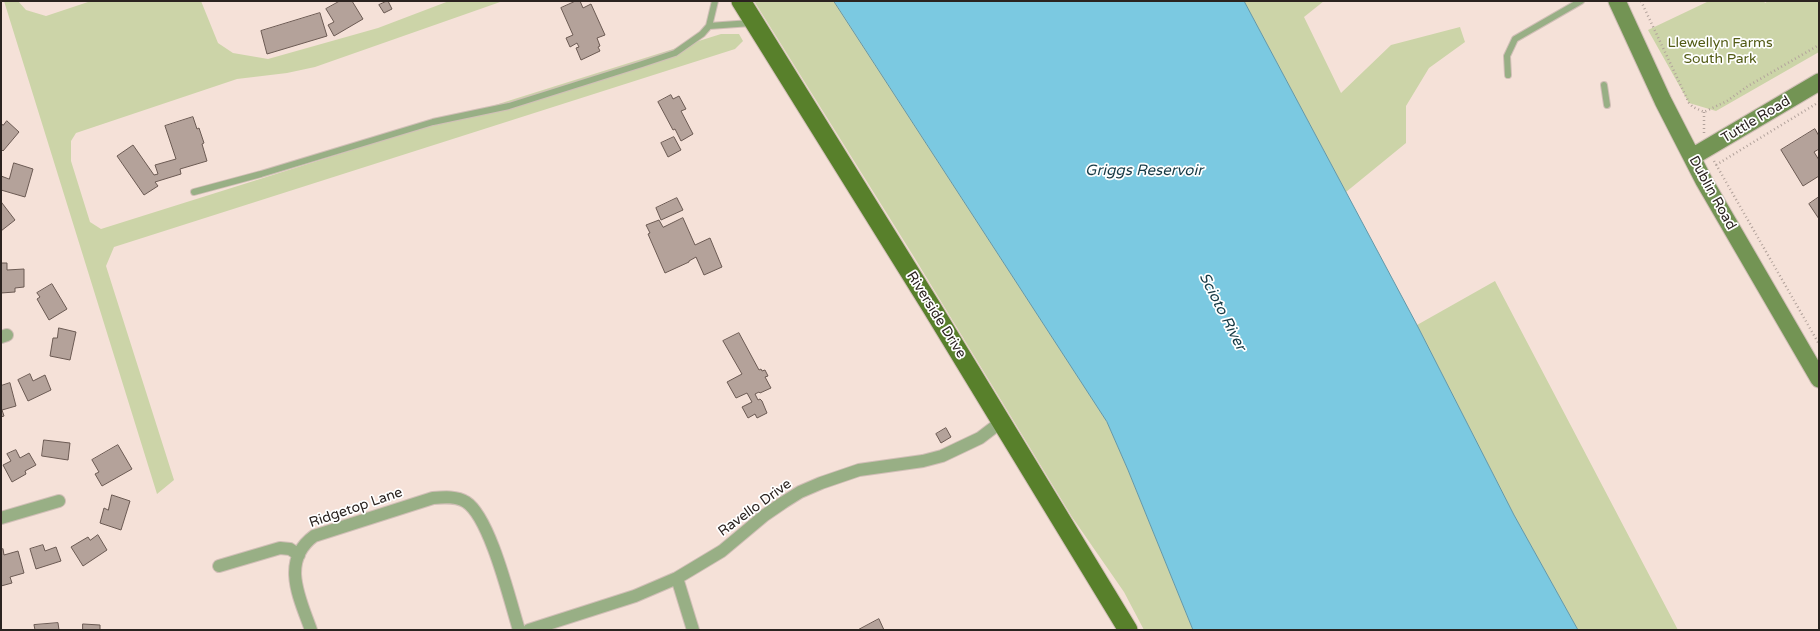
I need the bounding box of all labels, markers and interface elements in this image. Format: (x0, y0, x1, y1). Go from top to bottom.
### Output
park label: Llewellyn Farms South Park (1667, 35, 1773, 68)
street label: Tuttle Road (1719, 93, 1793, 147)
street label: Dublin Road (1685, 153, 1739, 233)
water label: Griggs Reservoir (1085, 162, 1203, 180)
street label: Riverside Drive (903, 269, 969, 361)
water label: Scioto River (1195, 270, 1249, 354)
street label: Ravello Drive (715, 476, 795, 540)
street label: Ridgetop Lane (307, 484, 405, 532)

